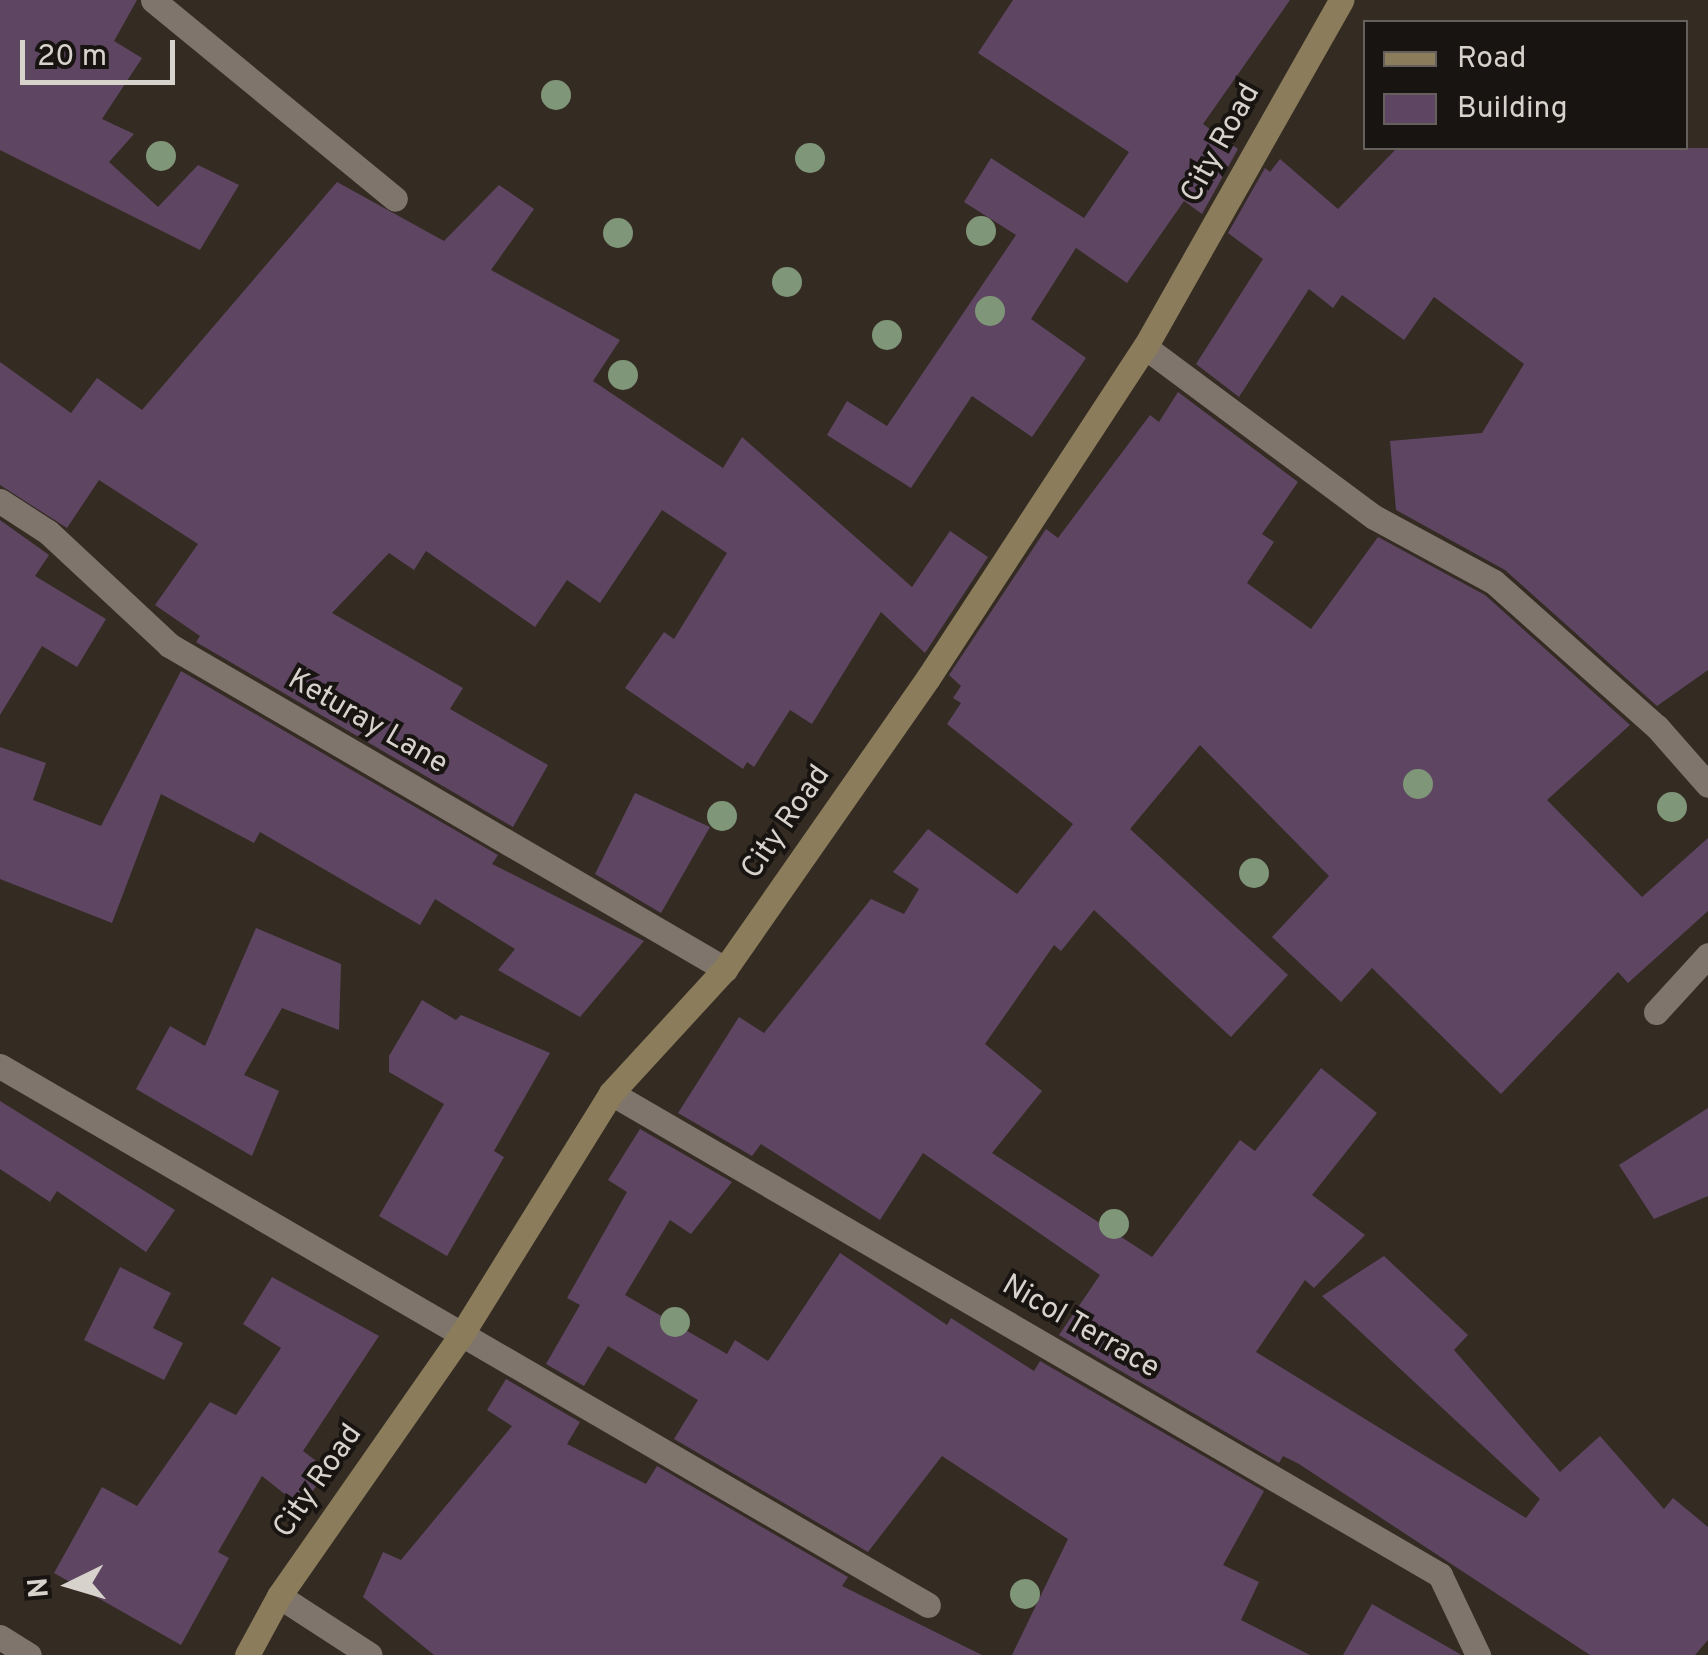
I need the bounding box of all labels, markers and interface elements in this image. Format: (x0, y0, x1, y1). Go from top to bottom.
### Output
scale bar (25, 20, 180, 82)
legend (1363, 20, 1688, 150)
text: 20 m (37, 39, 107, 76)
text: Road (1457, 41, 1526, 78)
street label: City Road (1175, 78, 1269, 210)
text: Building (1457, 91, 1568, 128)
street label: Keturay Lane (281, 663, 453, 783)
street label: City Road (735, 759, 839, 887)
street label: Nicol Terrace (994, 1268, 1166, 1388)
street label: City Road (267, 1418, 371, 1546)
north arrow (20, 1535, 120, 1635)
text: N (21, 1576, 59, 1599)

